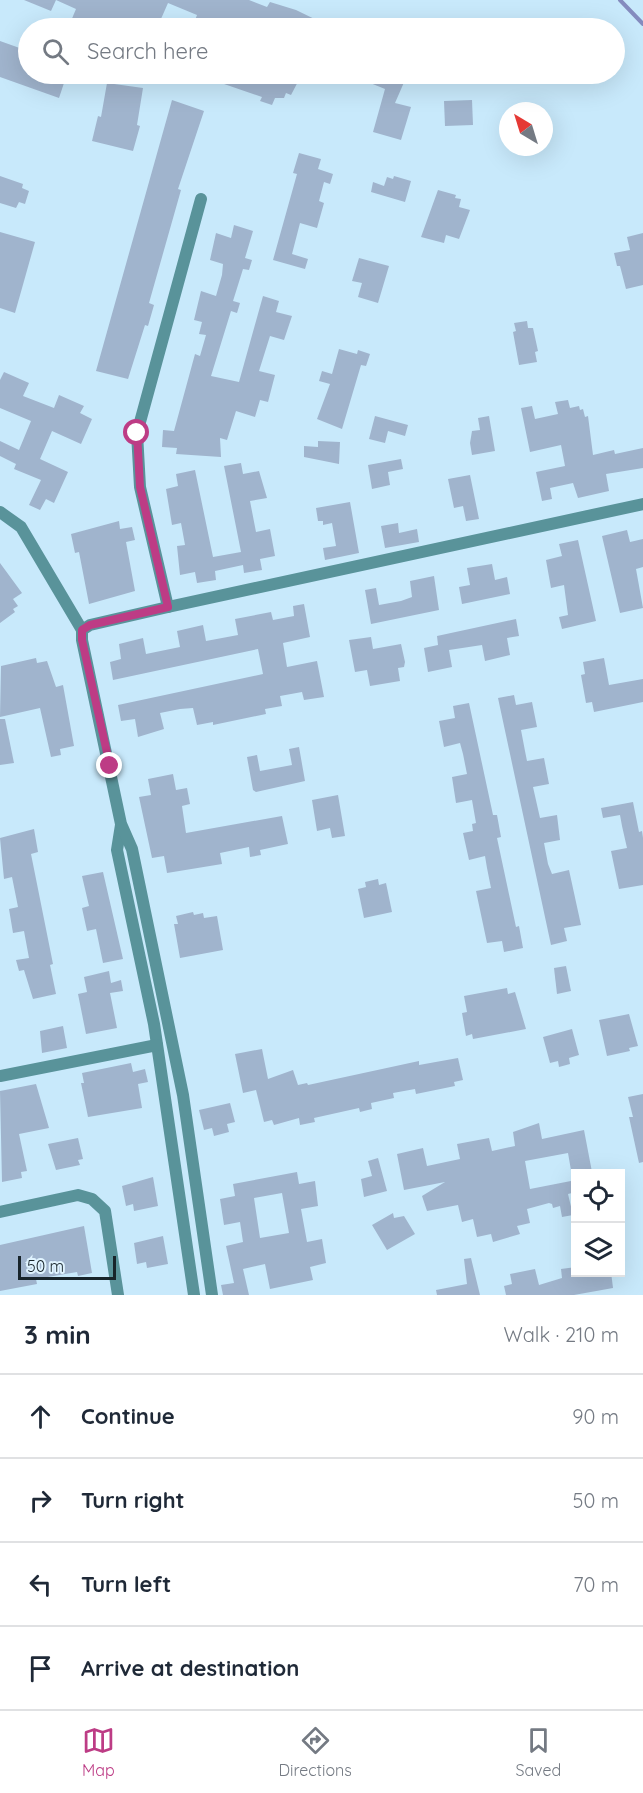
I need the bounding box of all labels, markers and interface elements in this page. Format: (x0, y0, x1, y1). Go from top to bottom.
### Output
search box (18, 18, 625, 84)
icon: search (39, 35, 72, 68)
text: Search here (87, 37, 208, 65)
north arrow (499, 102, 553, 156)
route start (123, 419, 149, 445)
route end (96, 752, 122, 778)
map controls (571, 1169, 625, 1277)
button: locate (571, 1169, 625, 1223)
button: layers (571, 1223, 625, 1277)
scale bar (18, 1253, 116, 1280)
text: 50 m (27, 1256, 64, 1276)
text: 3 min (24, 1318, 91, 1351)
text: Walk · 210 m (504, 1322, 619, 1347)
icon: ahead (24, 1400, 57, 1433)
text: Continue (81, 1402, 175, 1430)
text: 90 m (572, 1404, 619, 1429)
icon: right (24, 1484, 57, 1517)
text: Turn right (81, 1486, 185, 1514)
text: 50 m (573, 1488, 619, 1513)
icon: left (24, 1568, 57, 1601)
text: Turn left (81, 1570, 171, 1598)
text: 70 m (573, 1572, 619, 1597)
icon: arrive (24, 1652, 57, 1685)
text: Arrive at destination (81, 1654, 299, 1682)
tab: Map (82, 1724, 115, 1780)
tab: Directions (279, 1724, 352, 1780)
tab: Saved (516, 1724, 561, 1780)

